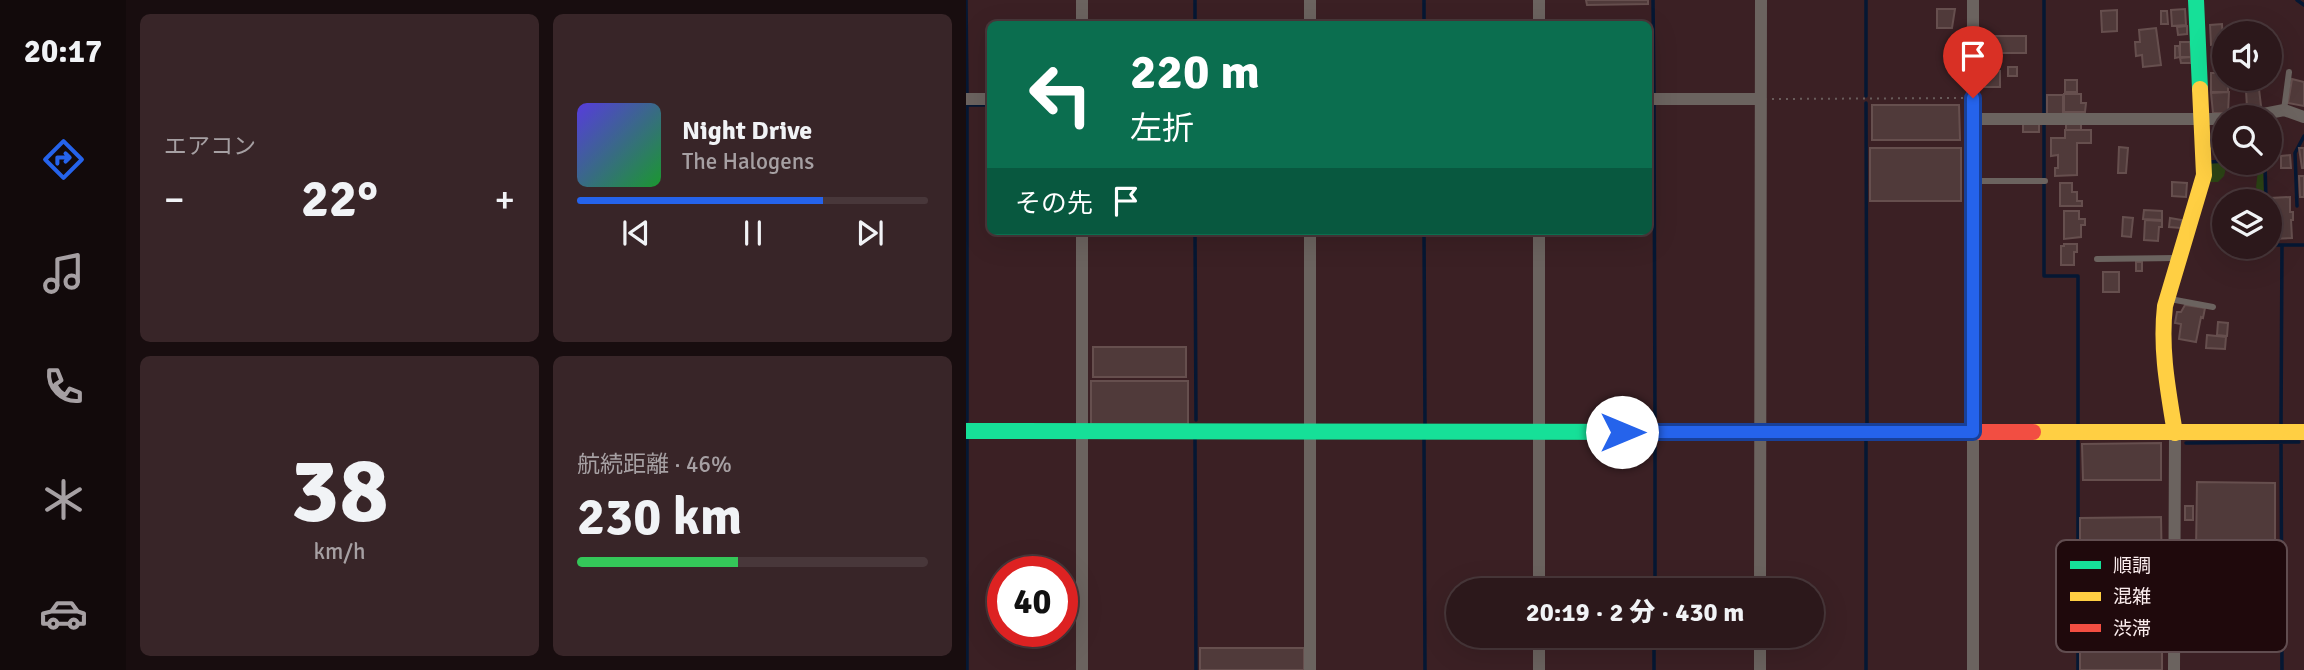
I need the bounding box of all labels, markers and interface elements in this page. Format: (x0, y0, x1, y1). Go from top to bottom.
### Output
map controls (2212, 21, 2282, 259)
button: sound (2212, 21, 2282, 91)
pin (1943, 26, 2003, 98)
text: 20:17 (24, 32, 102, 71)
icon: arrive (1954, 37, 1992, 75)
text: 220 m (1130, 42, 1260, 102)
icon: left (1015, 49, 1106, 140)
button: search (2212, 105, 2282, 175)
text: 左折 (1130, 109, 1194, 148)
text: Night Drive (682, 115, 812, 147)
text: エアコン (164, 132, 256, 161)
icon: directions (39, 135, 88, 184)
text: The Halogens (682, 147, 814, 176)
text: 22° (301, 167, 378, 231)
text: − (164, 176, 185, 223)
text: + (494, 176, 515, 223)
icon: arrive (1107, 182, 1145, 220)
text: その先 (1015, 188, 1093, 220)
button: layers (2212, 189, 2282, 259)
icon: previous (617, 214, 655, 252)
icon: pause (734, 214, 772, 252)
icon: next (851, 214, 889, 252)
icon: music (39, 249, 88, 298)
icon: phone (39, 362, 88, 411)
position arrow (1585, 395, 1659, 469)
text: 38 (290, 435, 389, 548)
text: 航続距離 · 46% (577, 450, 732, 479)
icon: climate (39, 475, 88, 524)
text: 230 km (577, 485, 742, 549)
text: km/h (313, 537, 366, 566)
legend (2056, 540, 2287, 652)
text: 順調 (2113, 554, 2151, 578)
speed limit sign: 40 (987, 556, 1078, 647)
text: 混雑 (2113, 585, 2151, 609)
icon: car (39, 589, 88, 638)
text: 20:19 · 2 分 · 430 m (1526, 597, 1744, 629)
text: 渋滞 (2113, 617, 2151, 641)

